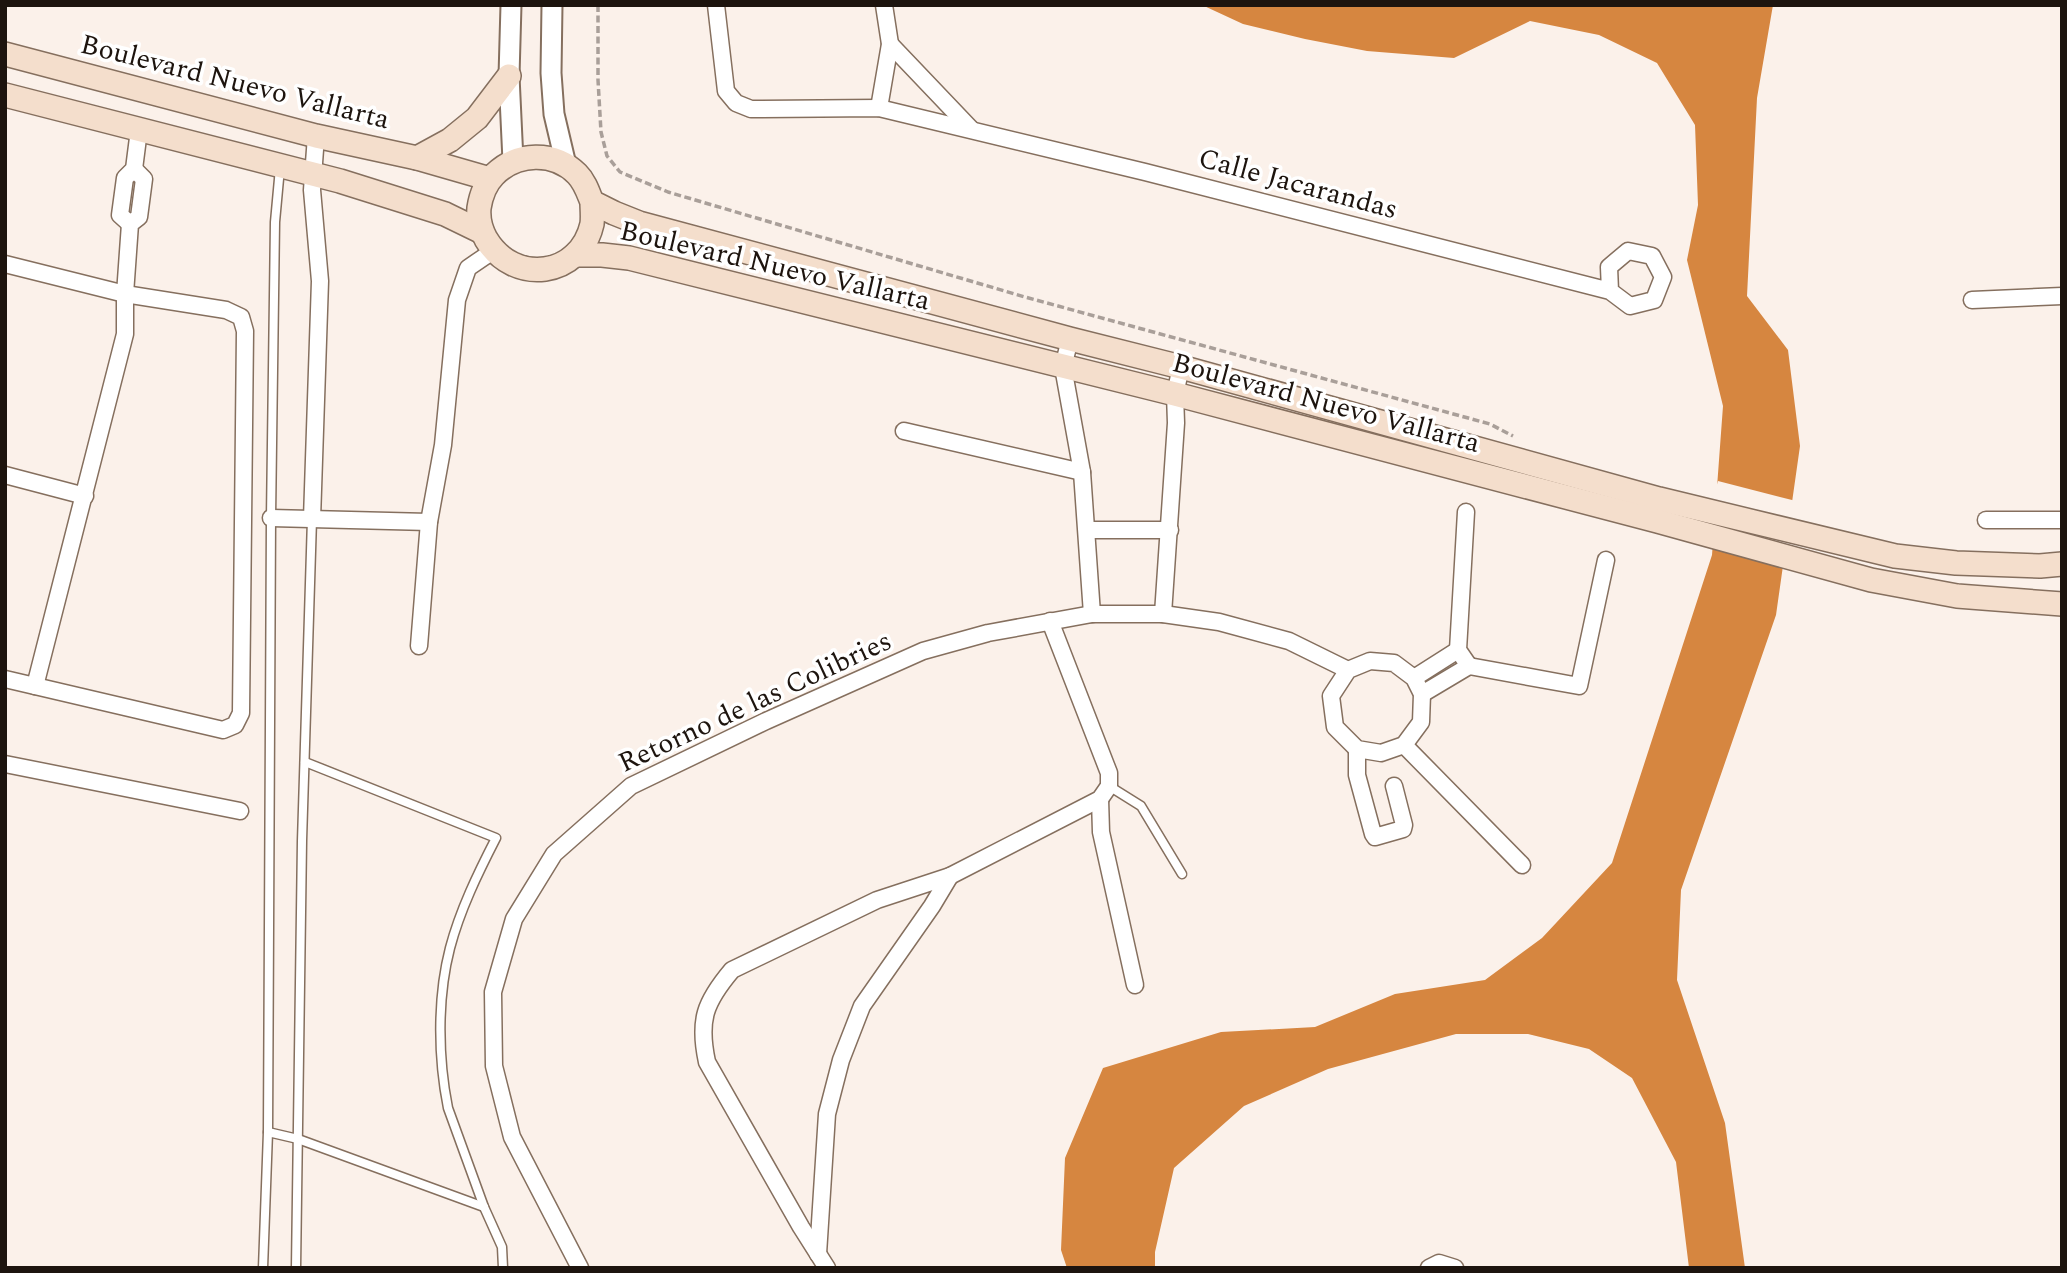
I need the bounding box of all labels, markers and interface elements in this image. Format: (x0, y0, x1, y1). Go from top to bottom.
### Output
street label: Boulevard Nuevo Vallarta (76, 23, 394, 141)
street label: Calle Jacarandas (1194, 137, 1402, 231)
street label: Boulevard Nuevo Vallarta (616, 209, 935, 323)
street label: Boulevard Nuevo Vallarta (1167, 341, 1485, 465)
street label: Retorno de las Colibries (611, 620, 899, 784)

